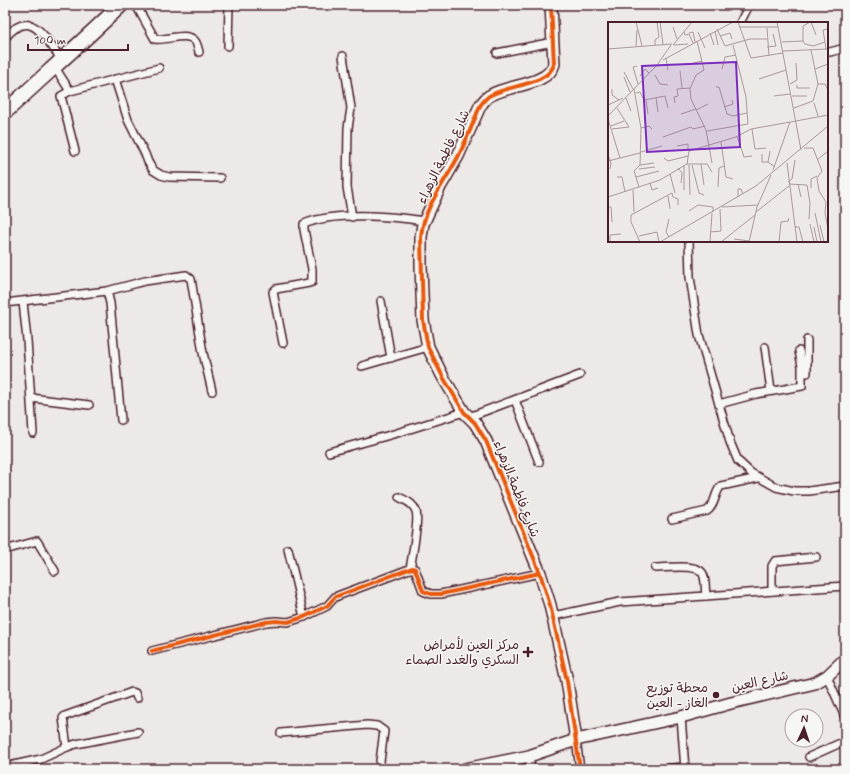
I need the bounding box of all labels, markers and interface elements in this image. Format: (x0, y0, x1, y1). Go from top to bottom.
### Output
inset map (608, 22, 828, 242)
scale bar (28, 26, 128, 52)
text: 100 m (34, 33, 66, 49)
street label: شارع فاطمة الزهراء (414, 107, 474, 207)
street label: شارع فاطمة الزهراء (489, 438, 543, 540)
place label: مركز العين لأمراض السكري والغدد الصماء (405, 636, 519, 669)
marker: مركز العين لأمراض السكري والغدد الصماء (522, 646, 534, 658)
street label: شارع العين (730, 667, 790, 697)
place label: محطة توزيع الغاز - العين (646, 680, 708, 712)
marker: محطة توزيع الغاز - العين (711, 690, 721, 700)
north arrow (784, 708, 824, 748)
text: N (800, 712, 808, 726)

